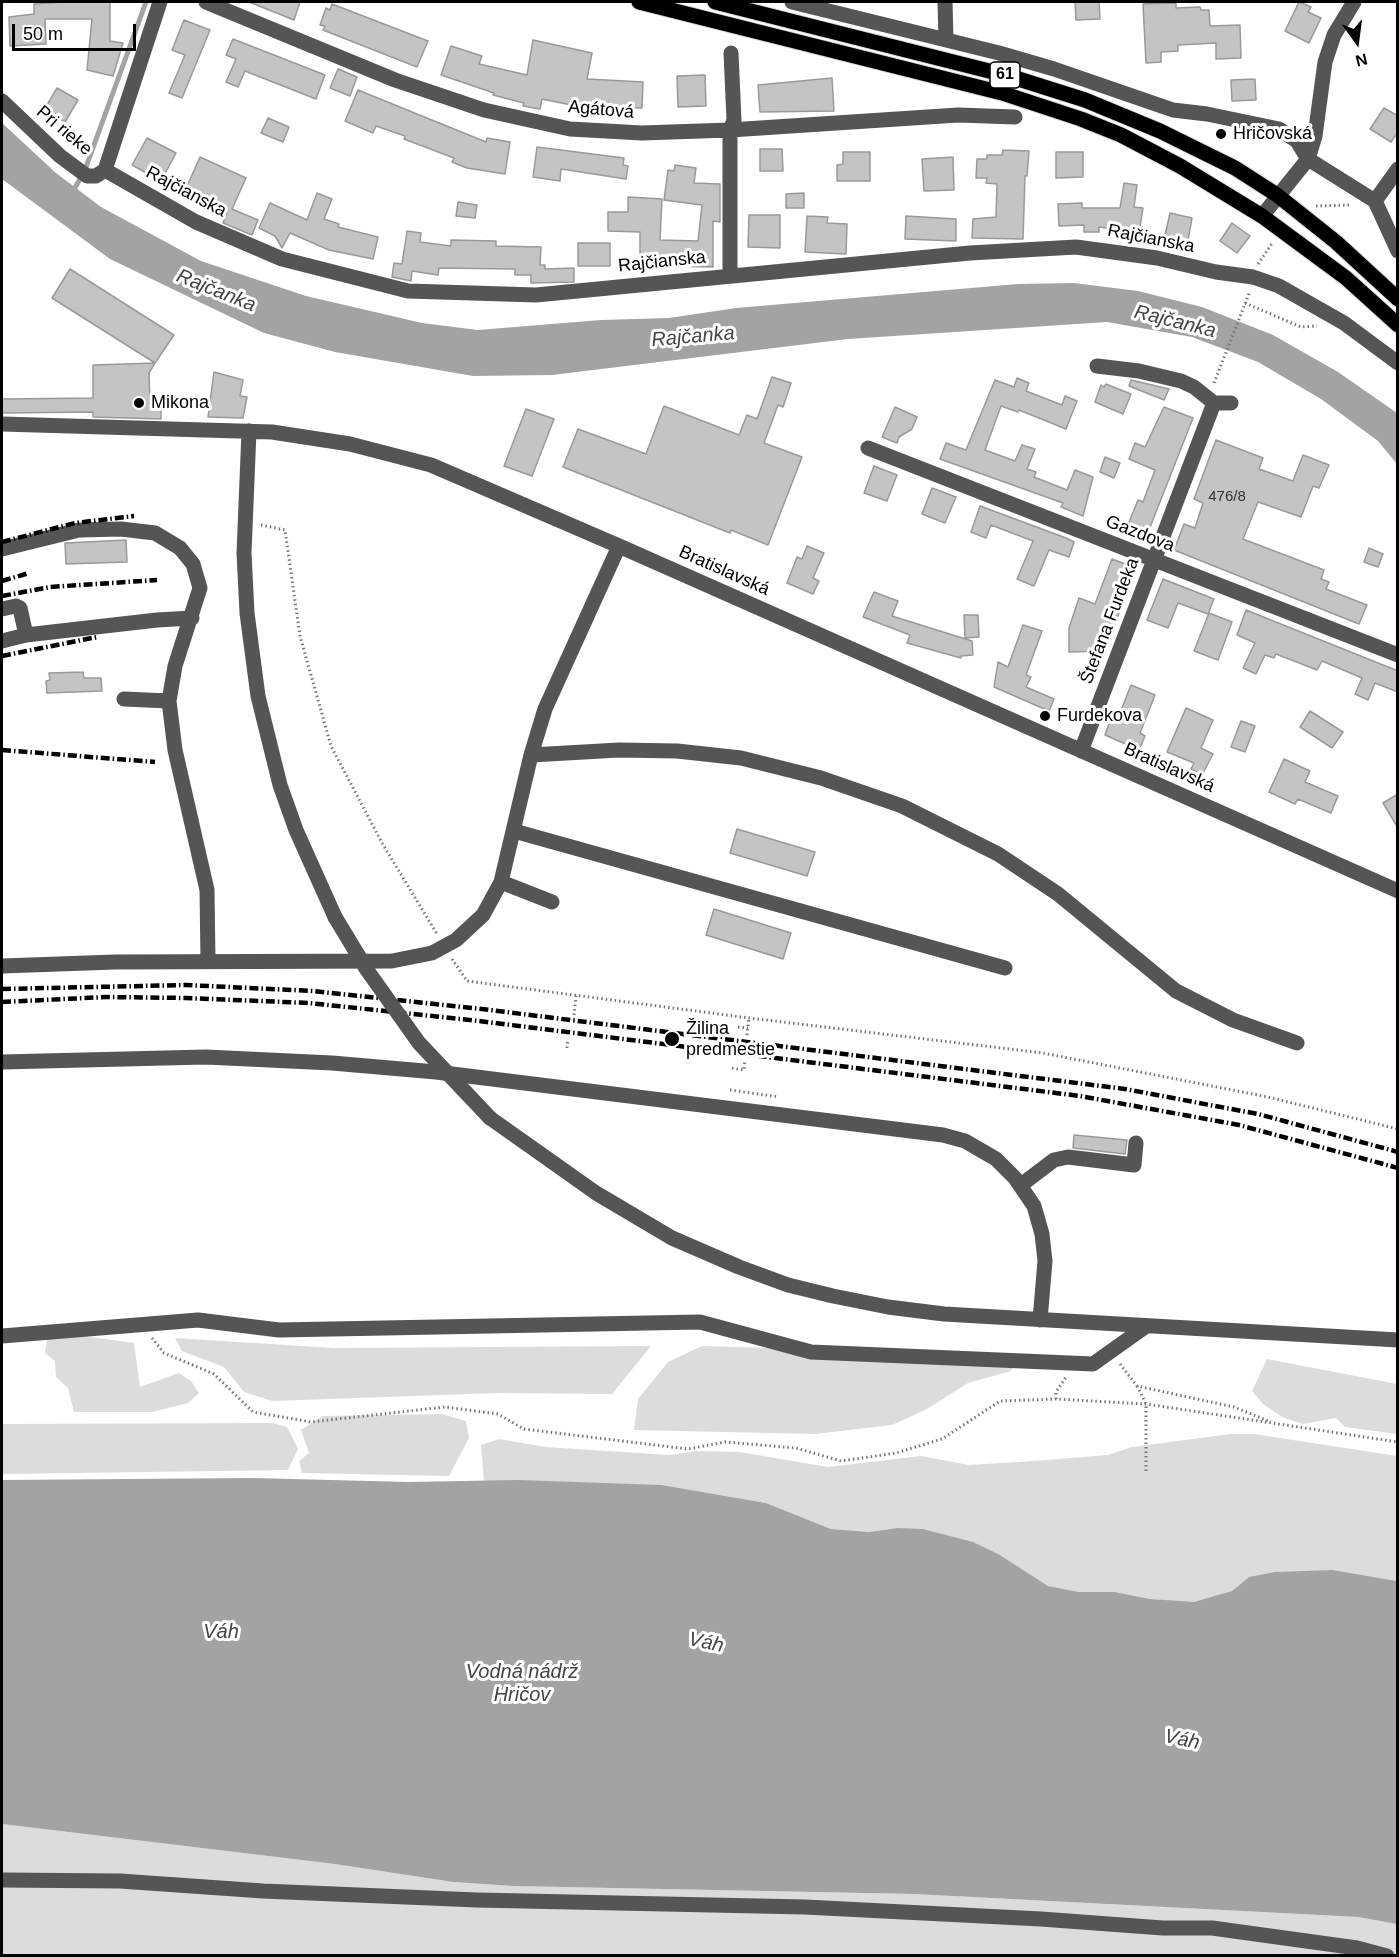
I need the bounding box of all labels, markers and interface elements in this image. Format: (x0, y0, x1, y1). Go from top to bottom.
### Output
scale bar (15, 12, 140, 50)
north arrow (1327, 12, 1387, 72)
text: 50 m (23, 24, 63, 44)
text: N (1354, 50, 1369, 70)
road number: 61 (990, 62, 1020, 88)
street label: Agátová (567, 96, 635, 124)
street label: Pri rieke (32, 102, 96, 160)
place label: Hričovská (1233, 123, 1312, 145)
marker: Hričovská (1214, 127, 1228, 141)
street label: Rajčianska (142, 162, 230, 222)
street label: Rajčianska (1106, 220, 1196, 258)
street label: Rajčianska (617, 247, 707, 277)
water label: Rajčanka (173, 264, 259, 318)
water label: Rajčanka (1132, 300, 1218, 344)
water label: Rajčanka (650, 321, 736, 353)
place label: Mikona (151, 392, 209, 414)
marker: Mikona (132, 396, 146, 410)
house number: 476/8 (1208, 488, 1246, 506)
street label: Gazdova (1103, 511, 1177, 557)
street label: Bratislavská (675, 541, 773, 601)
street label: Štefana Furdeka (1076, 555, 1144, 687)
place label: Furdekova (1057, 705, 1142, 727)
marker: Furdekova (1038, 709, 1052, 723)
street label: Bratislavská (1120, 738, 1218, 798)
place label: Žilina predmestie (686, 1018, 775, 1060)
marker: Žilina predmestie (663, 1030, 681, 1048)
water label: Váh (203, 1620, 239, 1644)
water label: Váh (686, 1628, 726, 1658)
water label: Vodná nádrž Hričov (466, 1660, 578, 1707)
water label: Váh (1162, 1725, 1202, 1755)

